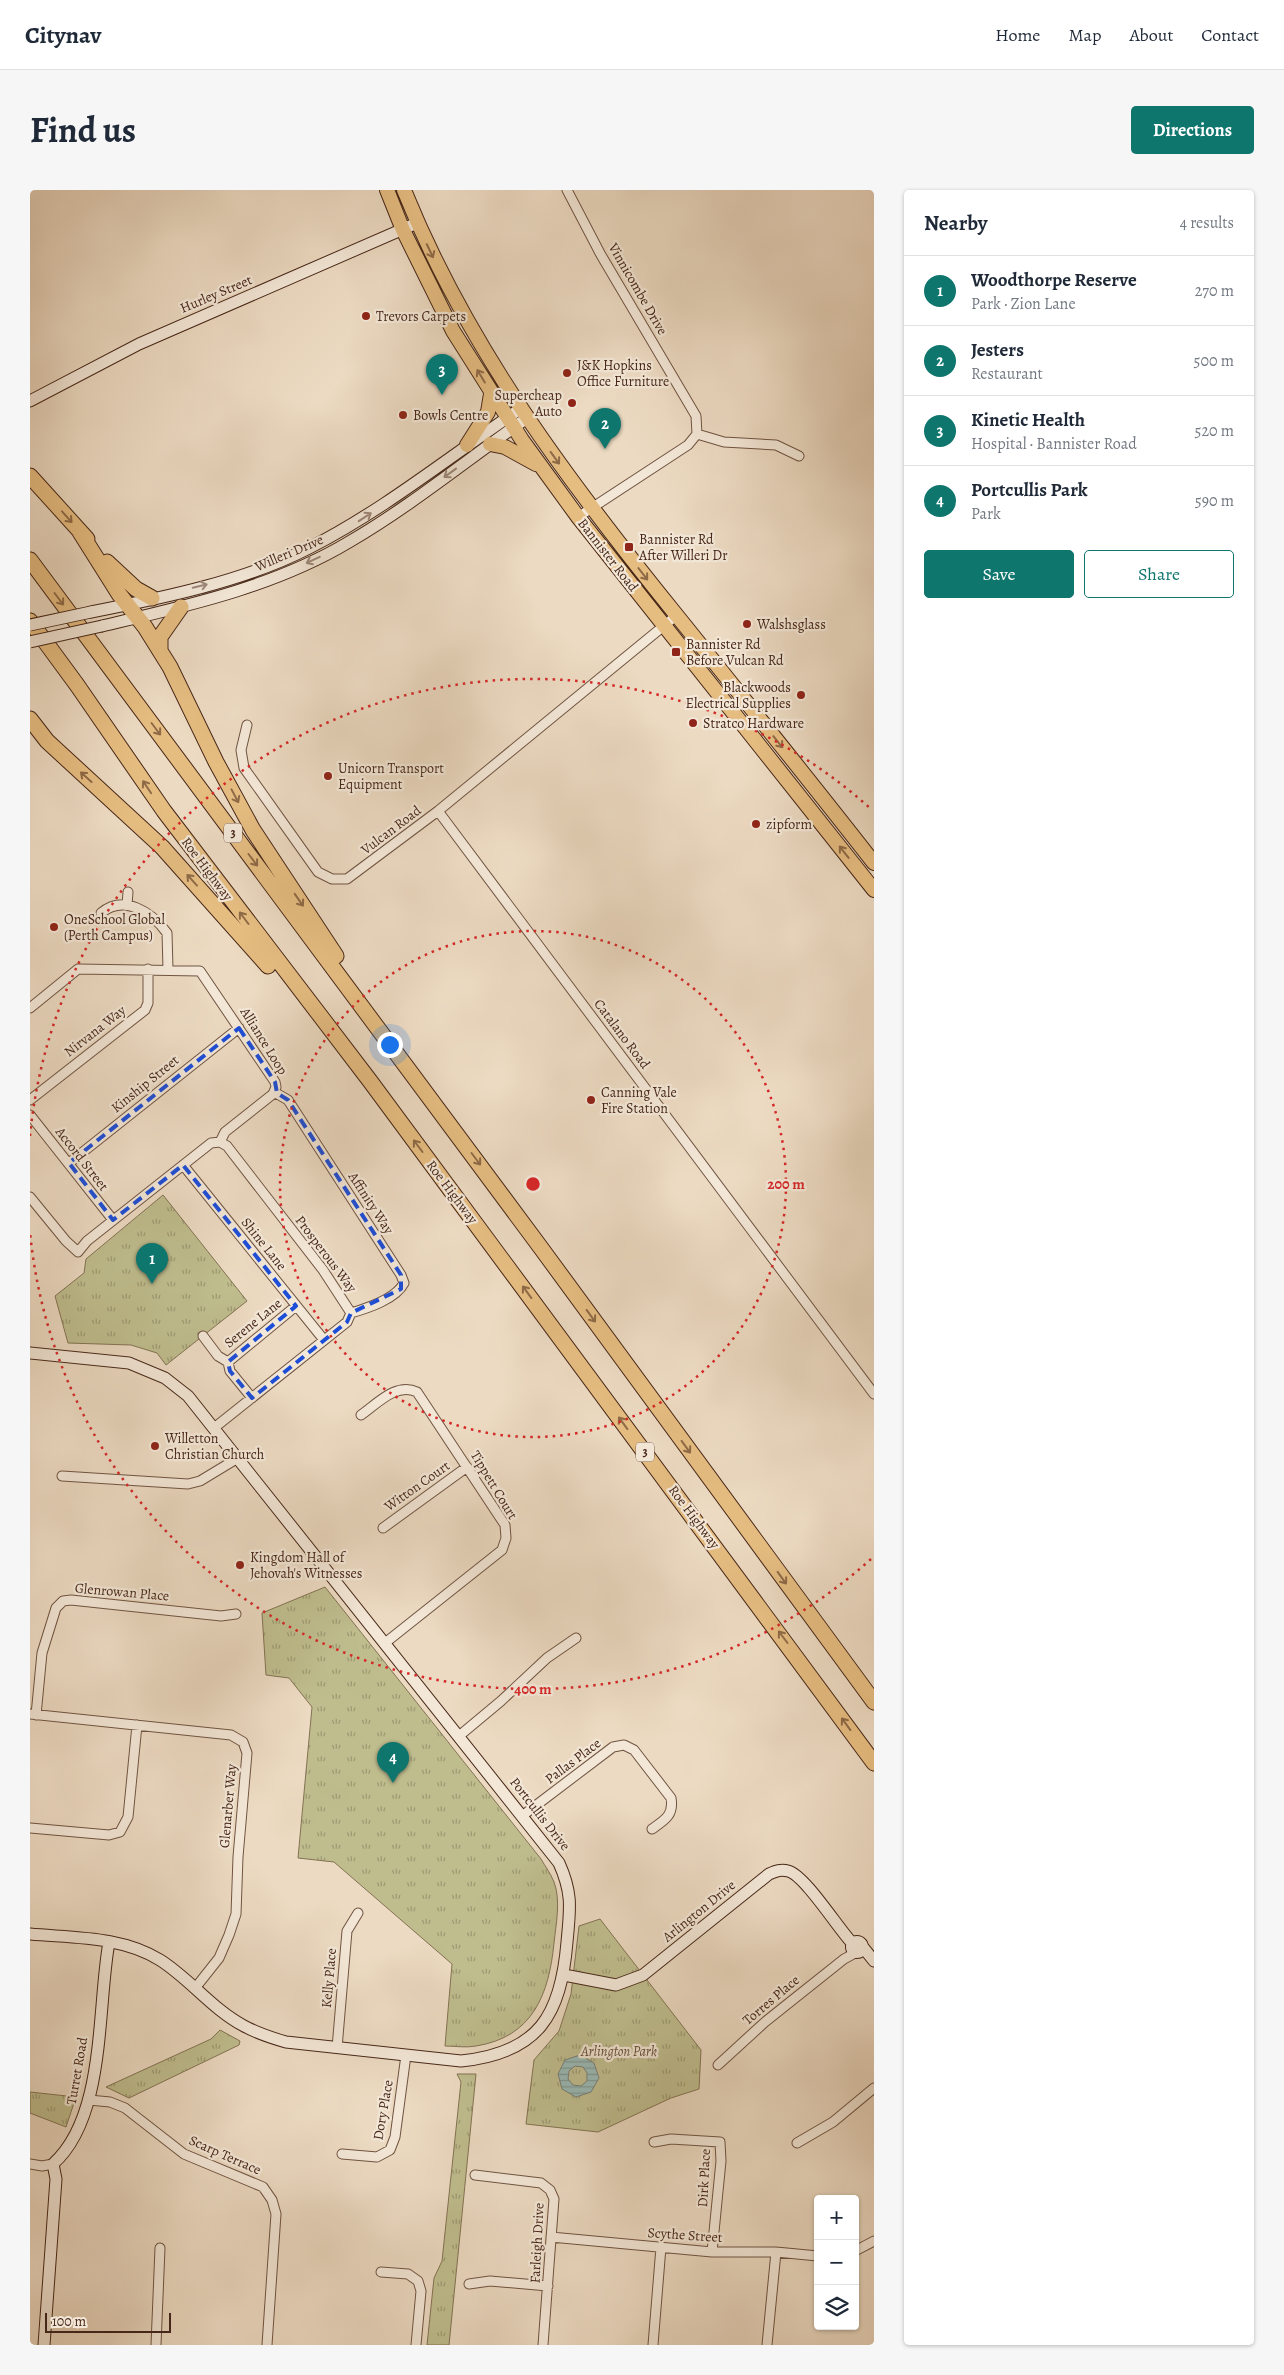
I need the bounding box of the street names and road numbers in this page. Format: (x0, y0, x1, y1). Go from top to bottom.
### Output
street label: Vinnicombe Drive (603, 239, 672, 338)
street label: Hurley Street (177, 270, 255, 318)
street label: Bannister Road (573, 514, 643, 596)
street label: Willeri Drive (251, 530, 326, 576)
street label: Vulcan Road (356, 801, 425, 860)
road number: 3 (224, 824, 242, 842)
street label: Roe Highway (177, 833, 238, 905)
street label: Catalano Road (589, 995, 655, 1073)
street label: Nirvana Way (60, 1000, 130, 1061)
street label: Alliance Loop (235, 1003, 292, 1078)
street label: Kinship Street (107, 1051, 183, 1117)
street label: Accord Street (50, 1122, 113, 1195)
street label: Roe Highway (422, 1156, 483, 1228)
street label: Affinity Way (343, 1168, 399, 1238)
street label: Prosperous Way (291, 1212, 362, 1297)
street label: Shine Lane (237, 1214, 291, 1274)
street label: Serene Lane (220, 1294, 286, 1352)
road number: 3 (636, 1442, 654, 1462)
street label: Tippett Court (466, 1447, 522, 1523)
street label: Witton Court (380, 1456, 454, 1516)
street label: Roe Highway (664, 1481, 725, 1553)
street label: Glenrowan Place (74, 1578, 170, 1606)
street label: Pallas Place (541, 1734, 605, 1788)
street label: Glenarber Way (215, 1762, 241, 1849)
street label: Portcullis Drive (505, 1773, 575, 1855)
street label: Arlington Drive (658, 1876, 739, 1947)
street label: Kelly Place (317, 1947, 341, 2009)
street label: Torres Place (739, 1971, 803, 2029)
street label: Turret Road (62, 2035, 92, 2106)
street label: Dory Place (368, 2078, 398, 2142)
street label: Scarp Terrace (186, 2131, 264, 2179)
street label: Dirk Place (693, 2148, 715, 2208)
street label: Farleigh Drive (525, 2202, 549, 2284)
street label: Scythe Street (647, 2223, 723, 2247)

